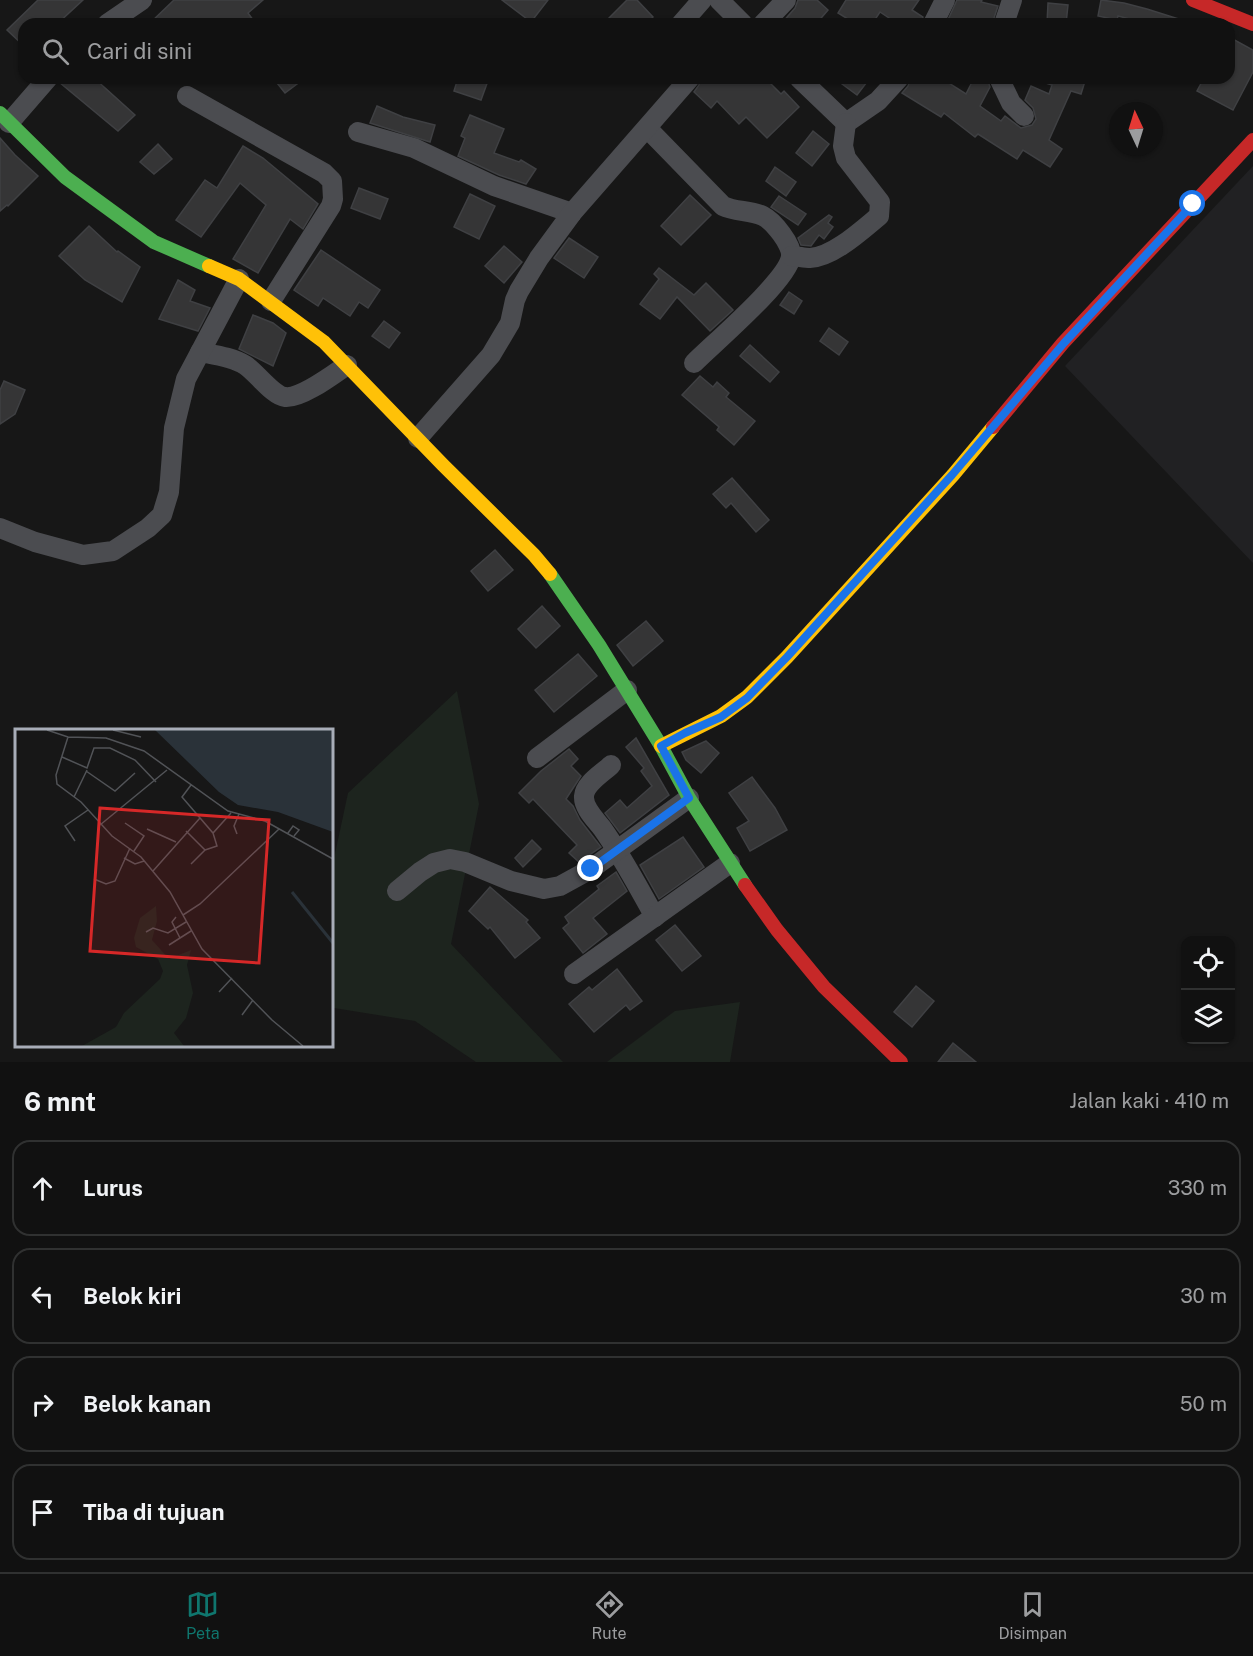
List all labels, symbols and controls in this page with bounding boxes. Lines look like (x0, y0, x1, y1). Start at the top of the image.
search box (18, 18, 1235, 84)
icon: search (39, 35, 72, 68)
text: Cari di sini (87, 38, 192, 64)
north arrow (1109, 102, 1163, 156)
route start (1179, 190, 1205, 216)
inset map (15, 729, 333, 1047)
route end (577, 855, 603, 881)
map controls (1181, 936, 1235, 1044)
button: locate (1181, 936, 1235, 990)
button: layers (1181, 990, 1235, 1044)
text: 6 mnt (24, 1086, 96, 1117)
text: Jalan kaki · 410 m (1069, 1089, 1229, 1113)
icon: ahead (26, 1172, 59, 1205)
text: Lurus (83, 1175, 143, 1201)
text: 330 m (1168, 1176, 1227, 1200)
icon: left (26, 1280, 59, 1313)
text: Belok kiri (83, 1283, 181, 1309)
text: 30 m (1180, 1284, 1227, 1308)
icon: right (26, 1388, 59, 1421)
text: Belok kanan (83, 1391, 211, 1417)
text: 50 m (1180, 1392, 1227, 1416)
icon: arrive (26, 1496, 59, 1529)
text: Tiba di tujuan (83, 1499, 224, 1525)
tab: Peta (186, 1588, 220, 1643)
tab: Rute (592, 1588, 627, 1643)
tab: Disimpan (998, 1588, 1067, 1643)

